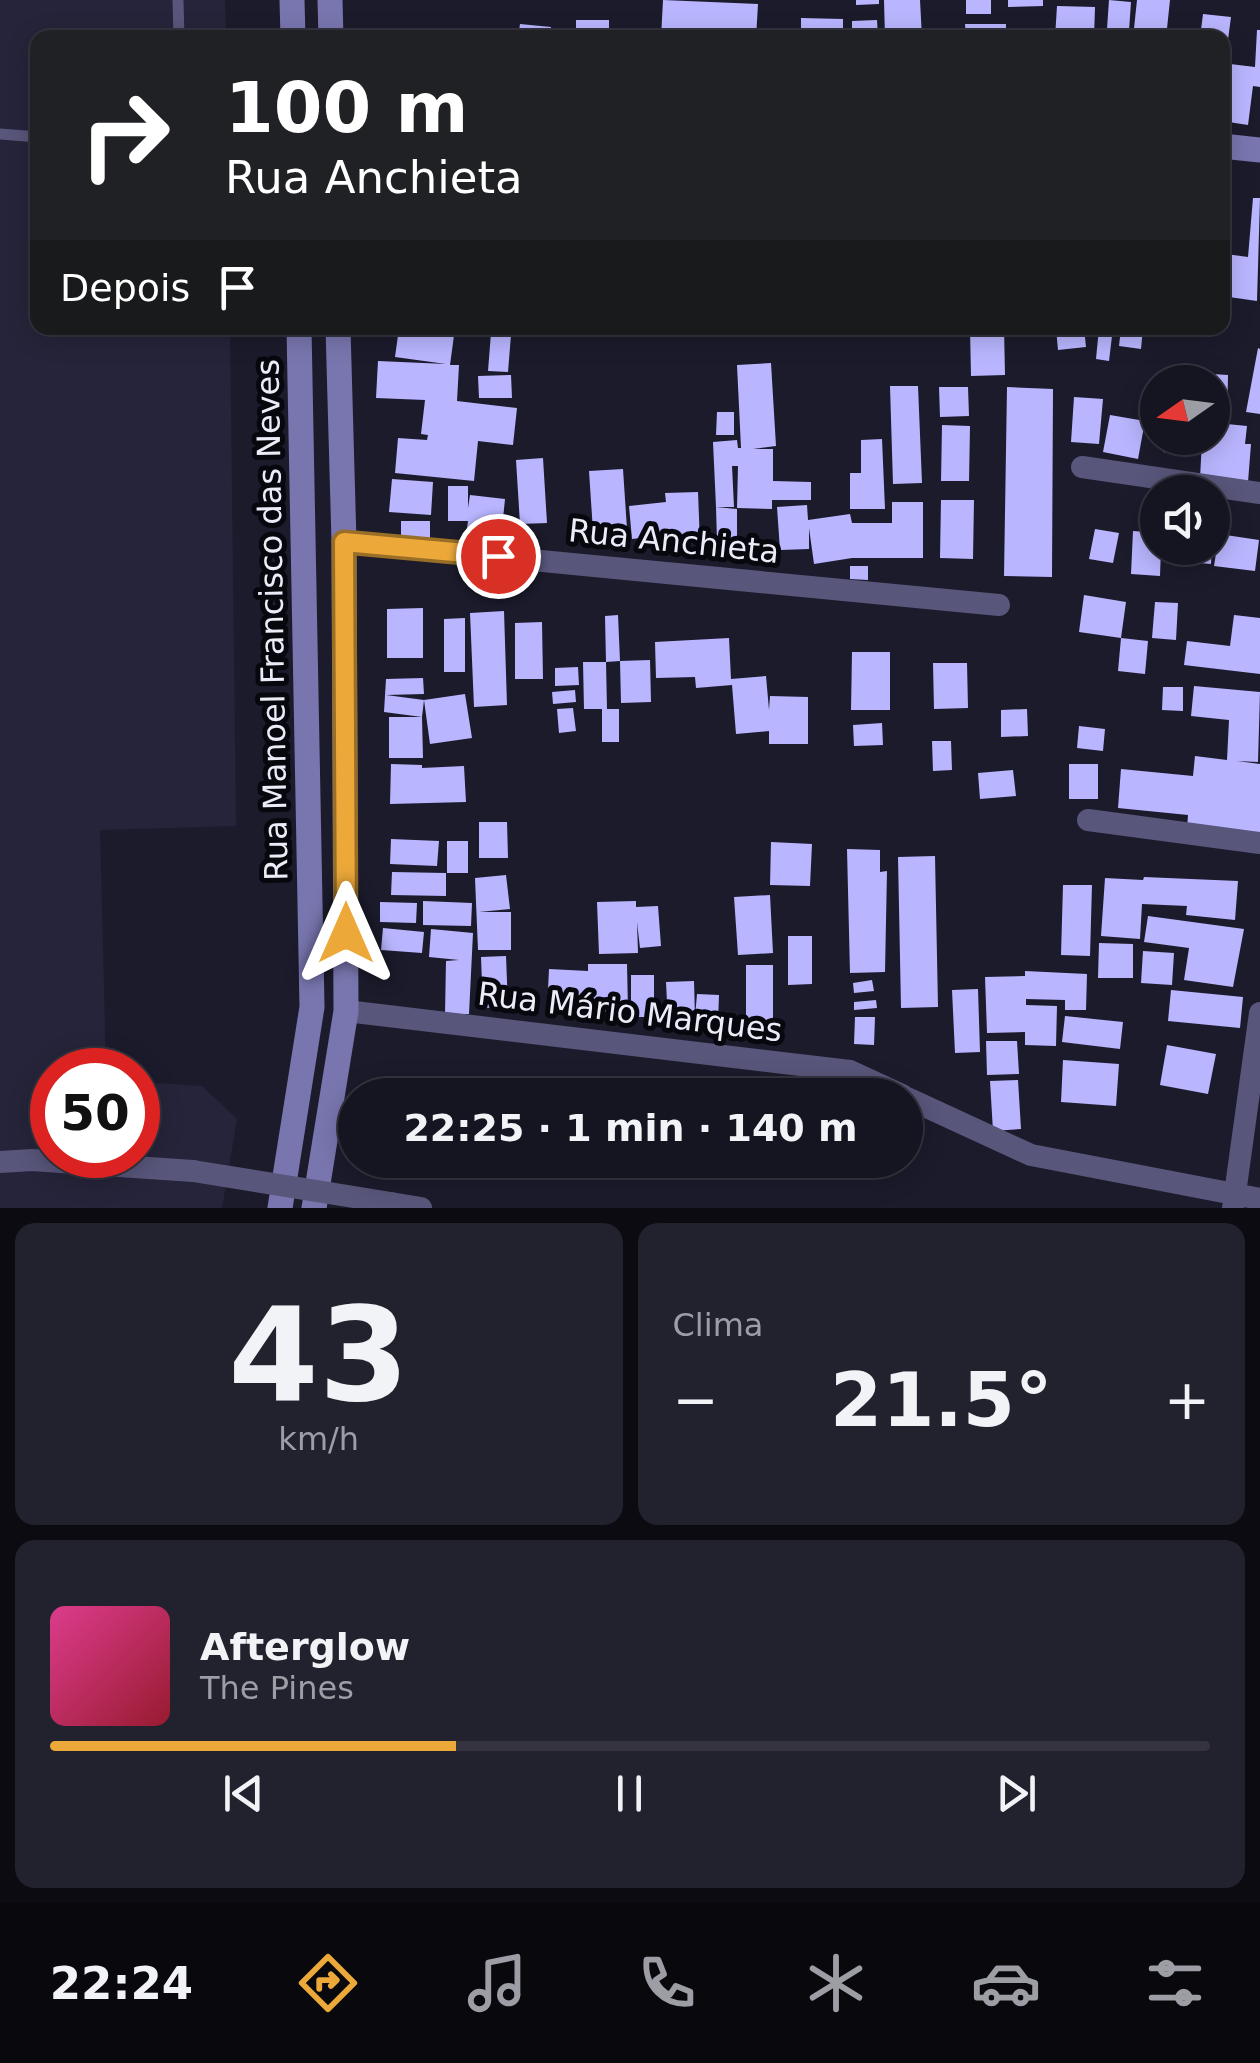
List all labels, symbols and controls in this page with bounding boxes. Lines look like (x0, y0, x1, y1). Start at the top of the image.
text: 100 m (225, 67, 468, 149)
icon: right (60, 70, 190, 200)
text: Rua Anchieta (225, 151, 523, 204)
icon: arrive (210, 260, 265, 315)
text: Depois (60, 266, 190, 310)
street label: Rua Manoel Francisco das Neves (248, 359, 296, 881)
north arrow (1140, 365, 1230, 455)
map controls (1140, 365, 1230, 565)
button: sound (1140, 475, 1230, 565)
street label: Rua Anchieta (567, 511, 781, 571)
pin (456, 514, 541, 599)
icon: arrive (471, 529, 526, 584)
position arrow (294, 881, 398, 985)
street label: Rua Mário Marques (476, 974, 784, 1050)
speed limit sign: 50 (30, 1048, 160, 1178)
text: 22:25 · 1 min · 140 m (403, 1106, 858, 1150)
text: 43 (228, 1279, 409, 1431)
text: Clima (673, 1306, 763, 1344)
text: 21.5° (830, 1356, 1053, 1444)
text: − (673, 1368, 719, 1432)
text: + (1164, 1368, 1210, 1432)
text: km/h (278, 1420, 359, 1458)
text: Afterglow (200, 1625, 410, 1669)
text: The Pines (200, 1669, 354, 1707)
icon: previous (216, 1766, 271, 1821)
icon: pause (602, 1766, 657, 1821)
icon: next (989, 1766, 1044, 1821)
icon: directions (293, 1948, 363, 2018)
icon: music (462, 1948, 532, 2018)
icon: phone (632, 1948, 702, 2018)
icon: climate (801, 1948, 871, 2018)
icon: car (971, 1948, 1041, 2018)
icon: filters (1140, 1948, 1210, 2018)
text: 22:24 (50, 1957, 193, 2010)

